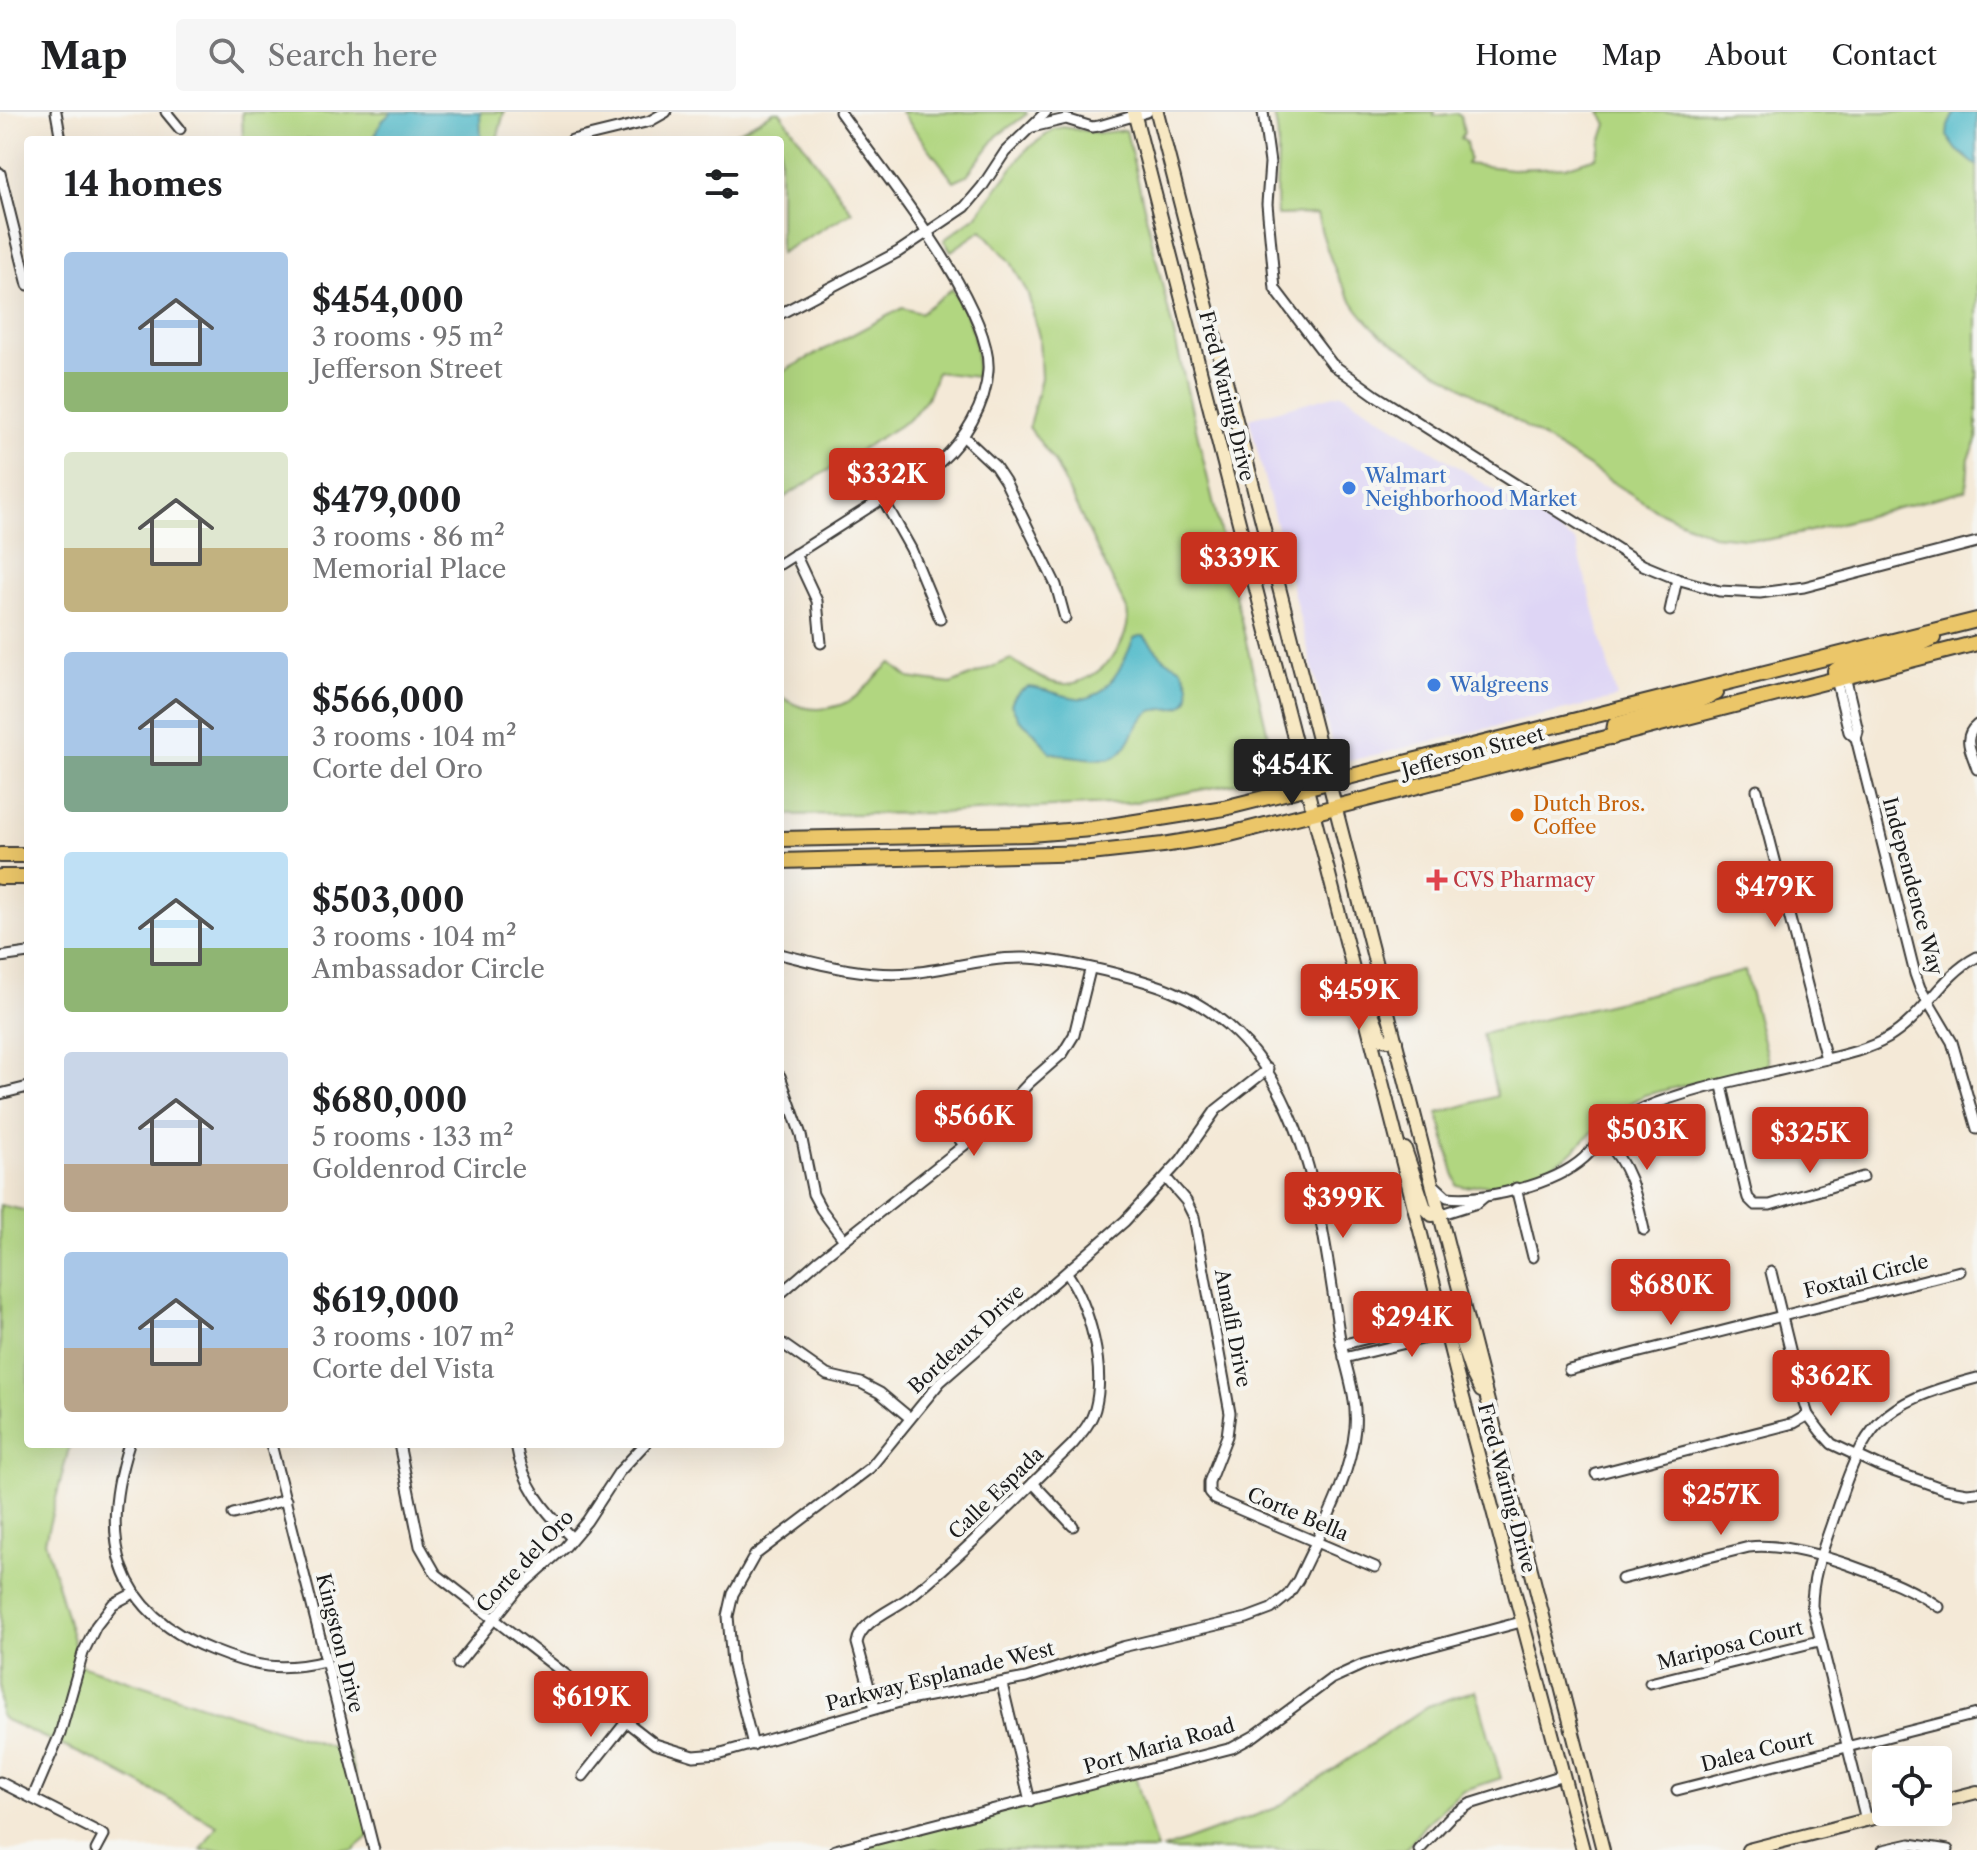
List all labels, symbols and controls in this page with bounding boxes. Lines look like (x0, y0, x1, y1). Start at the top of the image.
search box (176, 19, 736, 91)
text: Map (40, 32, 128, 79)
icon: search (204, 33, 248, 77)
text: Search here (268, 37, 438, 74)
text: Home (1475, 38, 1557, 72)
text: Map (1601, 38, 1661, 72)
text: About (1705, 38, 1787, 72)
text: Contact (1831, 38, 1937, 72)
icon: filters (700, 162, 744, 206)
text: 14 homes (64, 163, 223, 205)
text: $454,000 (312, 279, 464, 321)
icon: home (128, 284, 224, 380)
street label: Fred Waring Drive (1194, 308, 1260, 484)
text: 3 rooms · 95 m² (312, 321, 504, 353)
text: Jefferson Street (312, 353, 503, 385)
pin: $332K (831, 448, 943, 516)
text: $332K (847, 458, 927, 490)
place label: Walmart Neighborhood Market (1364, 464, 1577, 511)
text: $479,000 (312, 479, 462, 521)
marker: Walmart Neighborhood Market (1340, 479, 1358, 497)
icon: home (128, 484, 224, 580)
text: 3 rooms · 86 m² (312, 521, 505, 553)
pin: $339K (1183, 532, 1295, 600)
text: $339K (1199, 542, 1279, 574)
text: Memorial Place (312, 553, 506, 585)
place label: Walgreens (1449, 673, 1549, 697)
marker: Walgreens (1425, 676, 1443, 694)
text: $566,000 (312, 679, 464, 721)
icon: home (128, 684, 224, 780)
text: 3 rooms · 104 m² (312, 721, 517, 753)
street label: Jefferson Street (1396, 721, 1547, 783)
pin: $454K (1236, 739, 1348, 807)
text: $454K (1252, 749, 1332, 781)
text: Corte del Oro (312, 753, 483, 785)
place label: Dutch Bros. Coffee (1533, 792, 1645, 839)
street label: Independence Way (1878, 795, 1948, 978)
marker: Dutch Bros. Coffee (1508, 806, 1526, 824)
pin: $479K (1719, 861, 1831, 929)
place label: CVS Pharmacy (1453, 868, 1596, 892)
marker: CVS Pharmacy (1428, 871, 1446, 889)
text: $479K (1735, 871, 1815, 903)
text: $503,000 (312, 879, 465, 921)
icon: home (128, 884, 224, 980)
text: 3 rooms · 104 m² (312, 921, 517, 953)
text: Ambassador Circle (312, 953, 545, 985)
pin: $459K (1303, 964, 1415, 1032)
text: $459K (1319, 974, 1399, 1006)
text: $680,000 (312, 1079, 467, 1121)
icon: home (128, 1084, 224, 1180)
pin: $566K (918, 1090, 1030, 1158)
text: $566K (934, 1100, 1014, 1132)
pin: $503K (1591, 1104, 1703, 1172)
pin: $325K (1754, 1107, 1866, 1175)
text: $503K (1607, 1114, 1687, 1146)
text: $325K (1770, 1117, 1850, 1149)
text: 5 rooms · 133 m² (312, 1121, 514, 1153)
text: Goldenrod Circle (312, 1153, 527, 1185)
pin: $399K (1287, 1172, 1399, 1240)
text: $399K (1302, 1182, 1384, 1214)
street label: Foxtail Circle (1801, 1249, 1931, 1303)
pin: $680K (1615, 1259, 1727, 1327)
street label: Amalfi Drive (1210, 1266, 1256, 1389)
text: $680K (1629, 1269, 1713, 1301)
text: $619,000 (312, 1279, 459, 1321)
street label: Bordeaux Drive (903, 1279, 1029, 1399)
icon: home (128, 1284, 224, 1380)
pin: $294K (1356, 1291, 1468, 1359)
text: $294K (1371, 1301, 1453, 1333)
text: 3 rooms · 107 m² (312, 1321, 514, 1353)
pin: $362K (1775, 1350, 1887, 1418)
text: Corte del Vista (312, 1353, 494, 1385)
text: $362K (1791, 1360, 1871, 1392)
street label: Fred Waring Drive (1473, 1401, 1541, 1575)
street label: Calle Espada (944, 1442, 1049, 1544)
pin: $257K (1665, 1469, 1777, 1537)
text: $257K (1682, 1479, 1760, 1511)
street label: Corte Bella (1244, 1482, 1352, 1546)
street label: Corte del Oro (471, 1505, 579, 1617)
street label: Kingston Drive (311, 1571, 369, 1715)
street label: Mariposa Court (1655, 1615, 1805, 1675)
street label: Parkway Esplanade West (823, 1636, 1057, 1716)
pin: $619K (535, 1671, 647, 1739)
text: $619K (552, 1681, 630, 1713)
street label: Port Maria Road (1081, 1713, 1237, 1779)
street label: Dalea Court (1698, 1725, 1816, 1777)
map controls (1872, 1746, 1952, 1826)
button: locate (1872, 1746, 1952, 1826)

